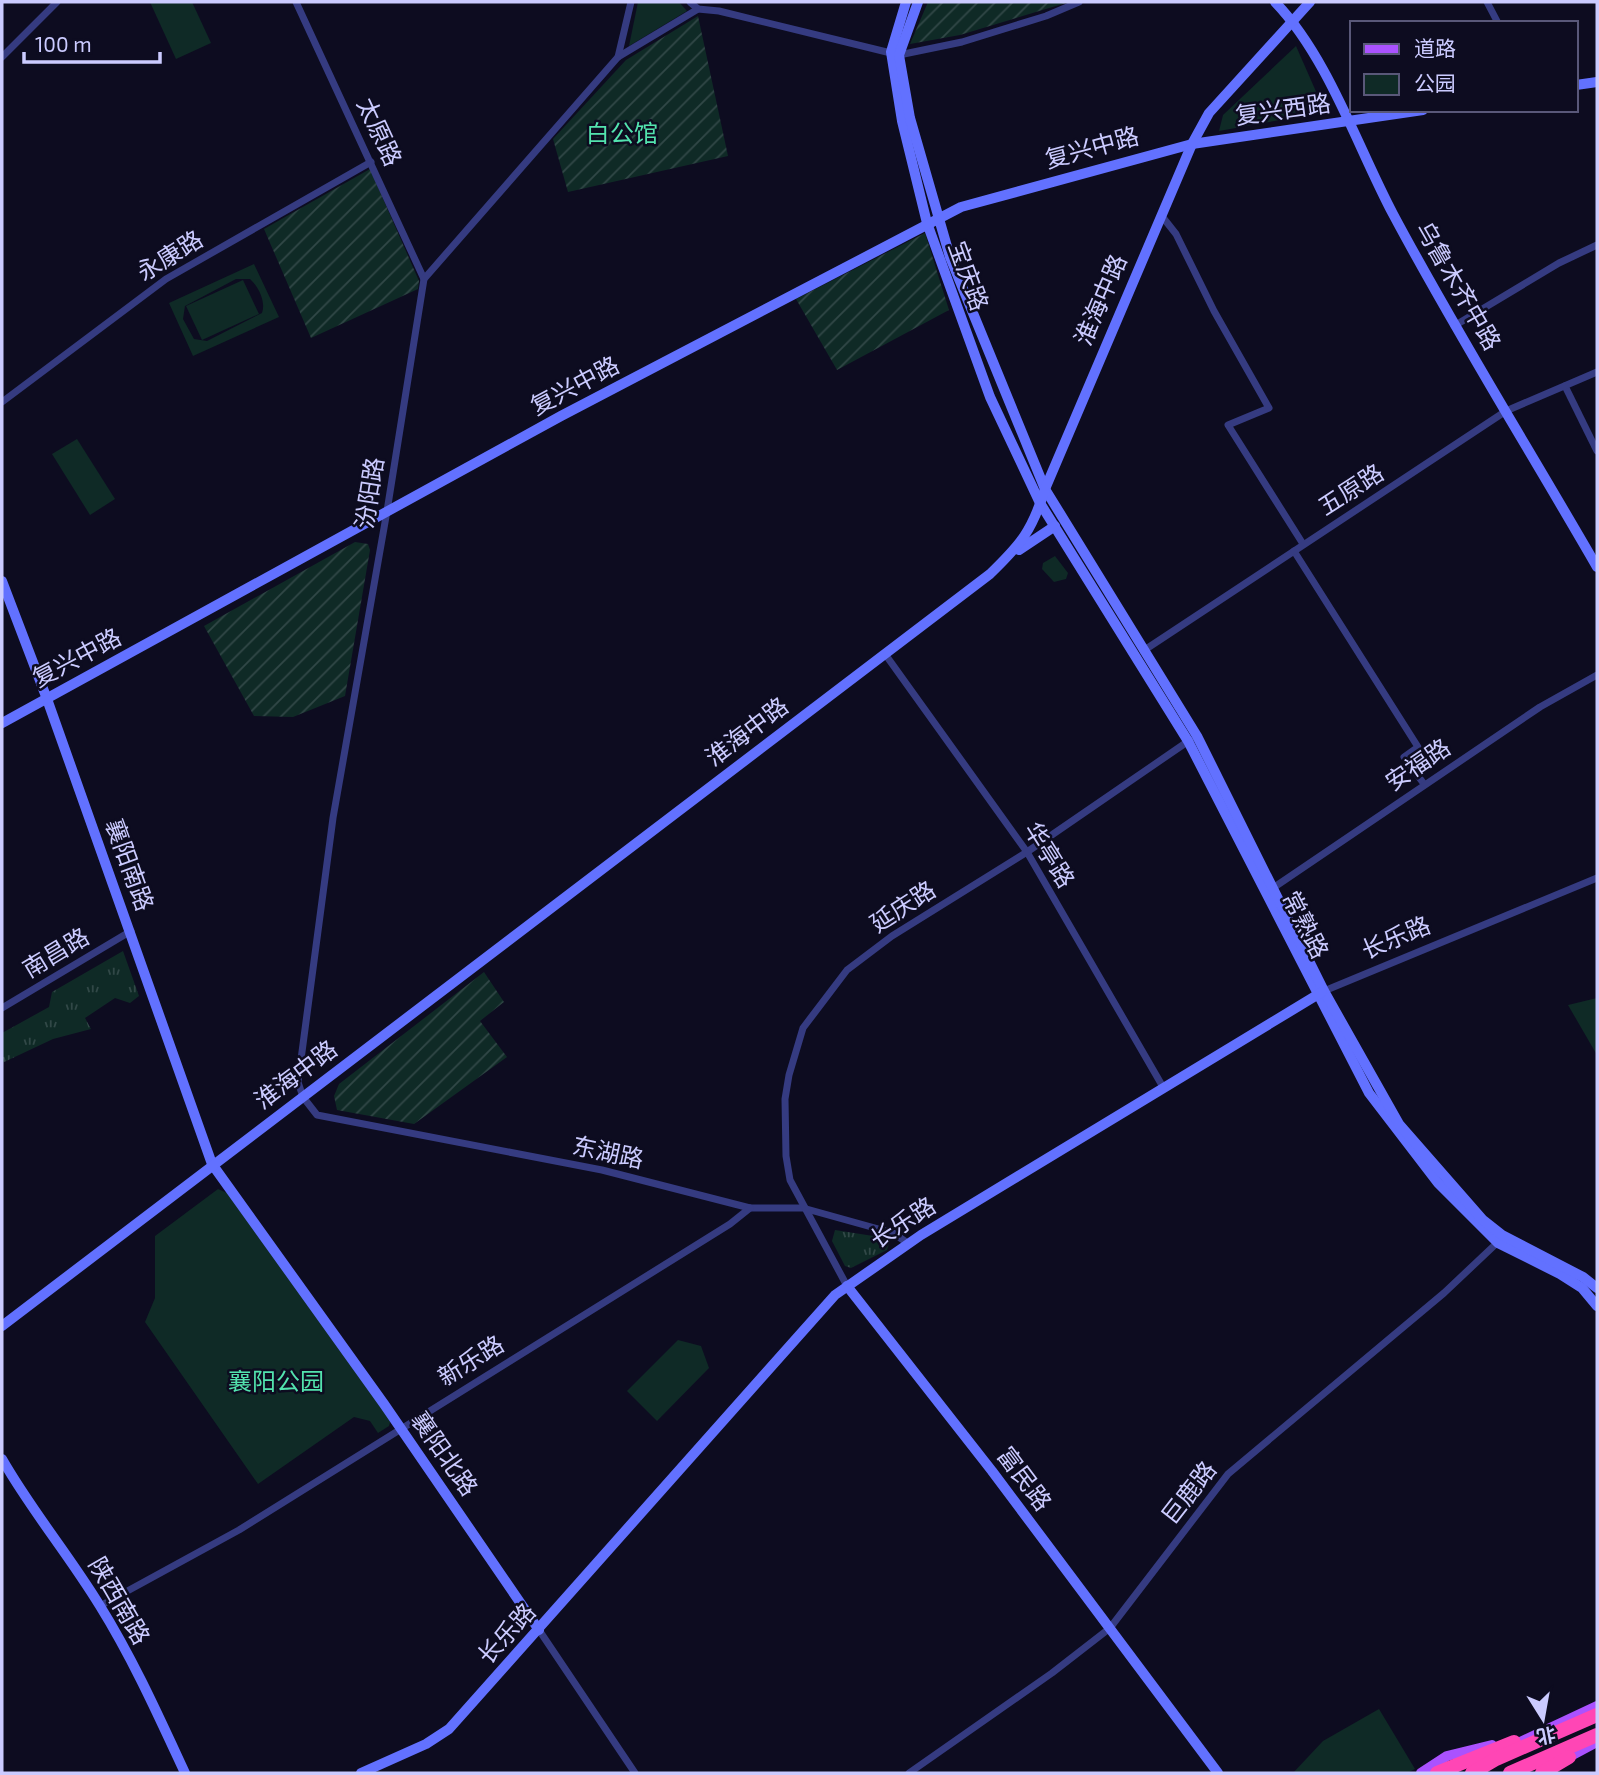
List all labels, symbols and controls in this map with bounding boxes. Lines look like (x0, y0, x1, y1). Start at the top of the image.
scale bar (24, 21, 161, 65)
legend (1350, 21, 1578, 112)
text: 100 m (35, 31, 92, 56)
text: 道路 (1414, 35, 1456, 60)
text: 公园 (1414, 70, 1456, 95)
street label: 复兴西路 (1233, 87, 1332, 130)
street label: 太原路 (352, 93, 409, 170)
park label: 白公馆 (586, 118, 658, 147)
street label: 复兴中路 (1041, 120, 1142, 173)
street label: 乌鲁木齐中路 (1411, 216, 1508, 355)
street label: 永康路 (131, 223, 207, 286)
street label: 宝庆路 (943, 237, 995, 314)
street label: 淮海中路 (1068, 250, 1132, 349)
street label: 复兴中路 (525, 349, 623, 420)
street label: 汾阳路 (349, 455, 388, 531)
street label: 五原路 (1312, 457, 1388, 521)
street label: 复兴中路 (27, 621, 125, 692)
street label: 淮海中路 (699, 690, 793, 771)
street label: 安福路 (1379, 732, 1455, 796)
street label: 襄阳南路 (100, 814, 160, 915)
street label: 华亭路 (1019, 816, 1082, 892)
street label: 延庆路 (864, 874, 940, 938)
street label: 常熟路 (1277, 886, 1336, 963)
street label: 长乐路 (1357, 909, 1434, 964)
street label: 南昌路 (17, 921, 94, 983)
street label: 淮海中路 (248, 1033, 342, 1114)
street label: 东湖路 (570, 1130, 647, 1173)
street label: 长乐路 (864, 1190, 940, 1254)
street label: 新乐路 (432, 1328, 508, 1391)
park label: 襄阳公园 (228, 1366, 324, 1395)
street label: 襄阳北路 (406, 1406, 485, 1501)
street label: 富民路 (992, 1441, 1058, 1516)
street label: 巨鹿路 (1154, 1455, 1221, 1529)
street label: 陕西南路 (84, 1551, 157, 1649)
street label: 长乐路 (471, 1597, 541, 1669)
north arrow (1508, 1684, 1578, 1754)
text: 北 (1535, 1723, 1558, 1749)

